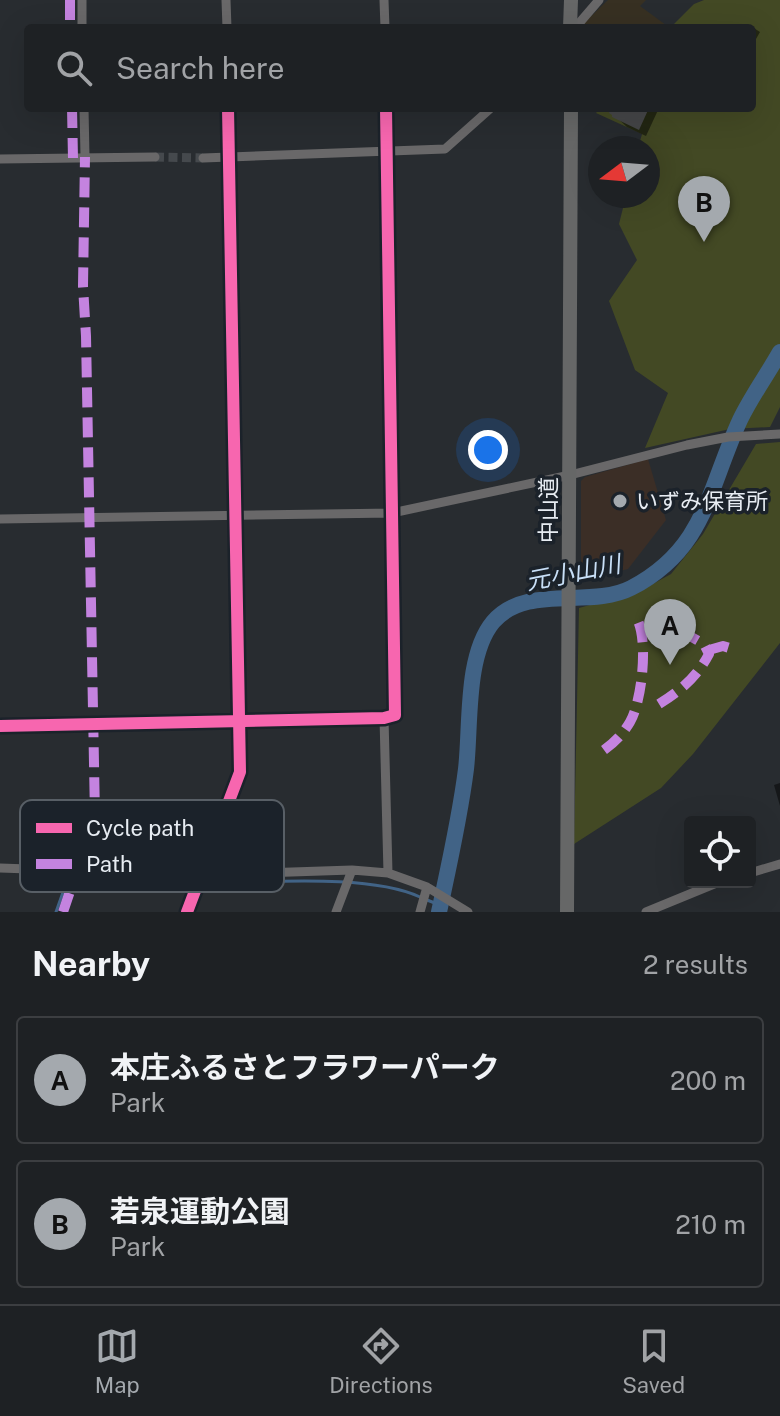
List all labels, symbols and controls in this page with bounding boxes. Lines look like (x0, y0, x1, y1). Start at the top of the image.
search box (24, 24, 756, 112)
icon: search (52, 46, 96, 90)
text: Search here (116, 50, 284, 86)
north arrow (588, 136, 660, 208)
pin: B (678, 176, 730, 242)
your location (468, 430, 508, 470)
street label: 中山道 (535, 477, 561, 543)
place label: いずみ保育所 (636, 488, 768, 514)
marker: いずみ保育所 (611, 492, 629, 510)
water label: 元小山川 (523, 549, 626, 595)
pin: A (644, 599, 696, 665)
legend (20, 800, 284, 892)
text: Cycle path (86, 815, 194, 841)
map controls (684, 816, 756, 888)
button: locate (684, 816, 756, 888)
text: Path (86, 851, 133, 877)
text: Nearby (32, 944, 150, 984)
text: 2 results (643, 949, 748, 980)
text: 本庄ふるさとフラワーパーク (110, 1049, 500, 1085)
text: A (51, 1065, 69, 1096)
text: 200 m (670, 1065, 746, 1096)
text: Park (110, 1087, 165, 1118)
text: 若泉運動公園 (110, 1193, 290, 1229)
text: B (51, 1209, 69, 1240)
text: 210 m (675, 1209, 746, 1240)
text: Park (110, 1231, 165, 1262)
tab: Map (95, 1324, 140, 1398)
tab: Directions (329, 1324, 433, 1398)
tab: Saved (622, 1324, 685, 1398)

